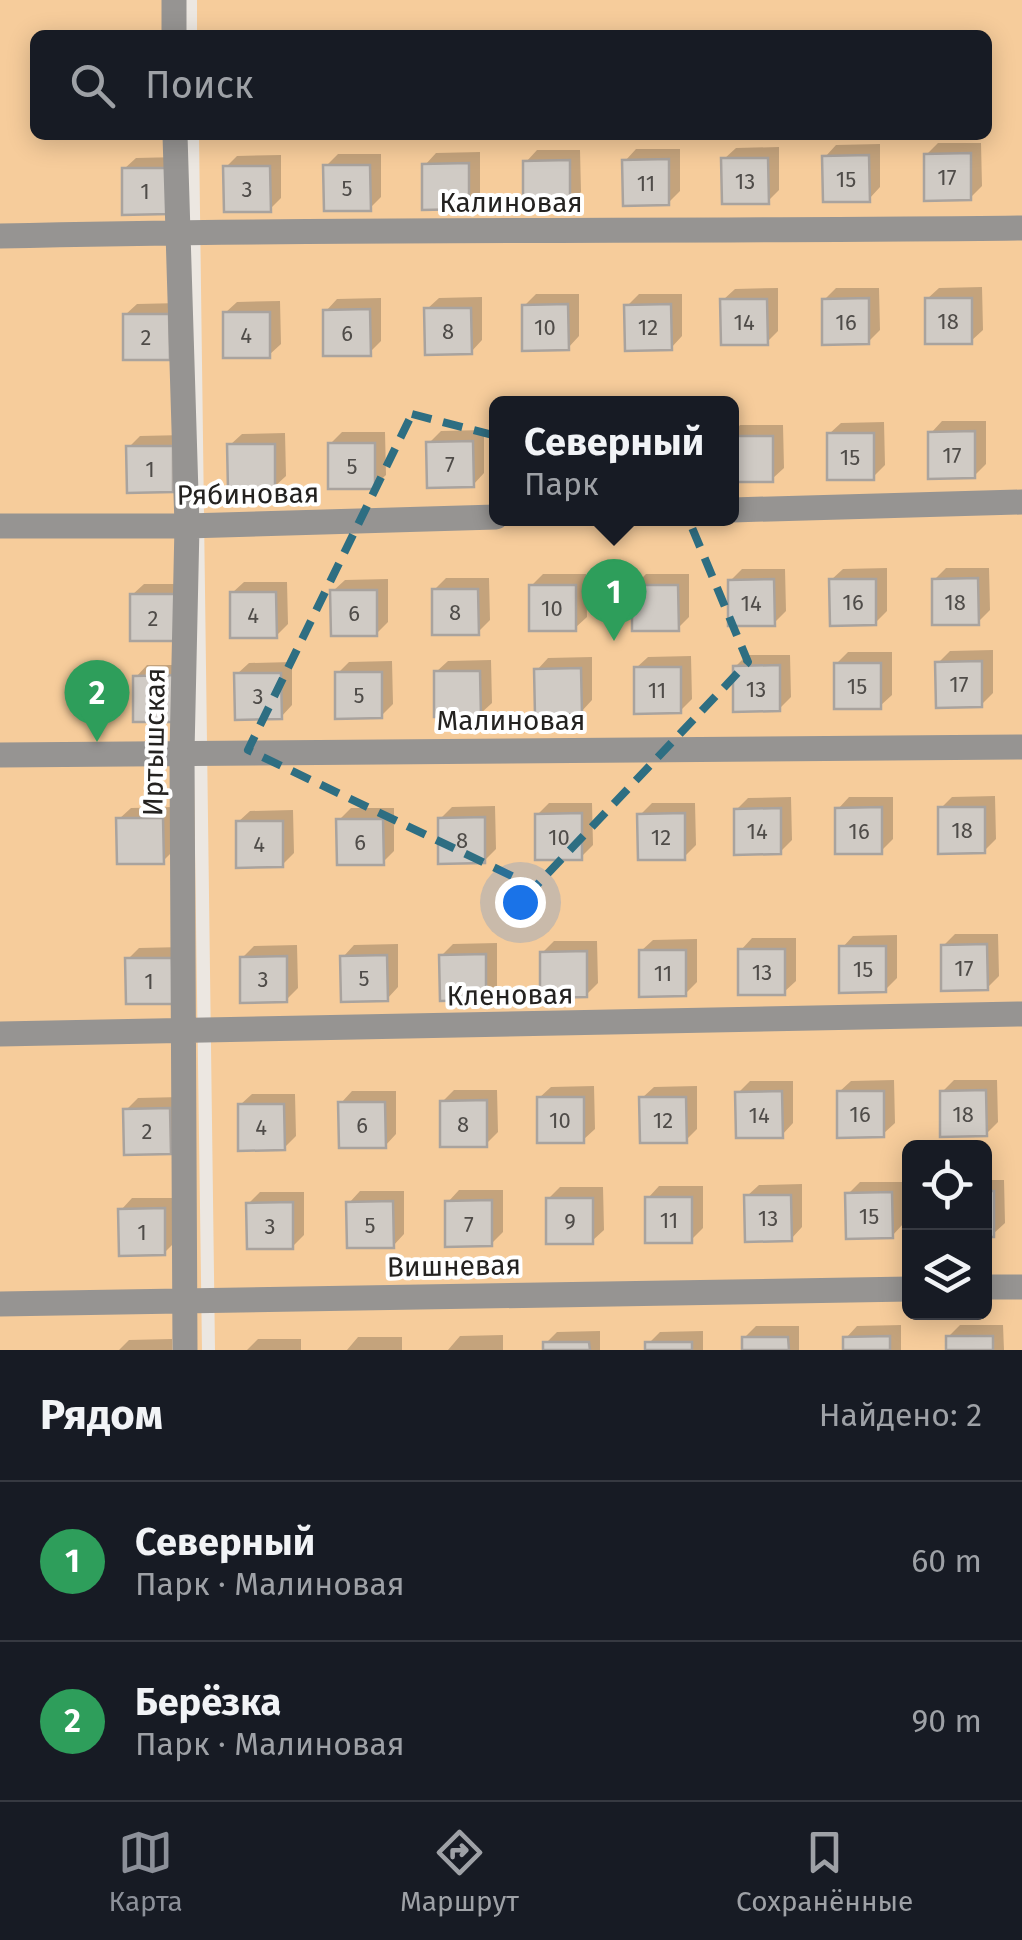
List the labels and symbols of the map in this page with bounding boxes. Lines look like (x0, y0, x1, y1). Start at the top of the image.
house number: 17 (937, 164, 957, 191)
house number: 15 (836, 166, 856, 193)
house number: 13 (735, 168, 755, 195)
house number: 11 (637, 170, 655, 197)
house number: 5 (341, 175, 353, 202)
house number: 3 (242, 176, 252, 203)
house number: 1 (140, 178, 150, 205)
street label: Калиновая (439, 186, 583, 219)
house number: 18 (937, 308, 959, 335)
house number: 14 (733, 309, 755, 336)
house number: 16 (835, 309, 857, 336)
house number: 10 (534, 314, 556, 341)
house number: 12 (638, 314, 658, 341)
house number: 8 (442, 318, 454, 345)
house number: 6 (341, 320, 353, 347)
house number: 4 (240, 322, 252, 349)
house number: 2 (141, 324, 151, 351)
house number: 17 (942, 442, 962, 469)
house number: 15 (840, 444, 860, 471)
house number: 7 (445, 451, 455, 478)
house number: 5 (346, 453, 358, 480)
house number: 1 (145, 456, 155, 483)
street label: Рябиновая (176, 476, 320, 512)
pin: 1 (582, 558, 646, 641)
house number: 16 (842, 589, 864, 616)
house number: 18 (944, 589, 966, 616)
house number: 14 (740, 590, 762, 617)
house number: 10 (541, 595, 563, 622)
house number: 8 (449, 599, 461, 626)
house number: 6 (348, 600, 360, 627)
house number: 4 (247, 602, 259, 629)
house number: 2 (148, 605, 158, 632)
pin: 2 (64, 660, 130, 742)
street label: Иртышская (136, 667, 172, 817)
house number: 17 (949, 671, 969, 698)
house number: 15 (847, 673, 867, 700)
house number: 13 (746, 676, 766, 703)
house number: 11 (648, 677, 666, 704)
house number: 5 (353, 682, 365, 709)
house number: 3 (253, 683, 263, 710)
street label: Малиновая (436, 704, 586, 737)
house number: 18 (951, 817, 973, 844)
house number: 14 (746, 818, 768, 845)
house number: 16 (848, 818, 870, 845)
house number: 10 (548, 824, 570, 851)
house number: 12 (651, 824, 671, 851)
house number: 8 (456, 827, 468, 854)
house number: 6 (354, 829, 366, 856)
house number: 4 (253, 831, 265, 858)
your location (495, 877, 546, 928)
house number: 17 (954, 955, 974, 982)
house number: 15 (853, 956, 873, 983)
house number: 13 (752, 959, 772, 986)
house number: 11 (654, 960, 672, 987)
house number: 5 (358, 965, 370, 992)
house number: 3 (258, 966, 268, 993)
house number: 1 (144, 968, 154, 995)
street label: Кленовая (446, 977, 574, 1013)
house number: 16 (849, 1101, 871, 1128)
house number: 18 (952, 1101, 974, 1128)
house number: 14 (748, 1102, 770, 1129)
house number: 10 (549, 1107, 571, 1134)
house number: 12 (653, 1107, 673, 1134)
house number: 8 (457, 1111, 469, 1138)
house number: 6 (356, 1112, 368, 1139)
house number: 4 (255, 1114, 267, 1141)
house number: 2 (142, 1118, 152, 1145)
house number: 15 (859, 1203, 879, 1230)
house number: 13 (758, 1205, 778, 1232)
house number: 11 (660, 1207, 678, 1234)
house number: 9 (564, 1208, 576, 1235)
house number: 7 (464, 1211, 474, 1238)
house number: 5 (364, 1212, 376, 1239)
house number: 3 (265, 1213, 275, 1240)
house number: 1 (137, 1219, 147, 1246)
street label: Вишневая (387, 1248, 521, 1284)

